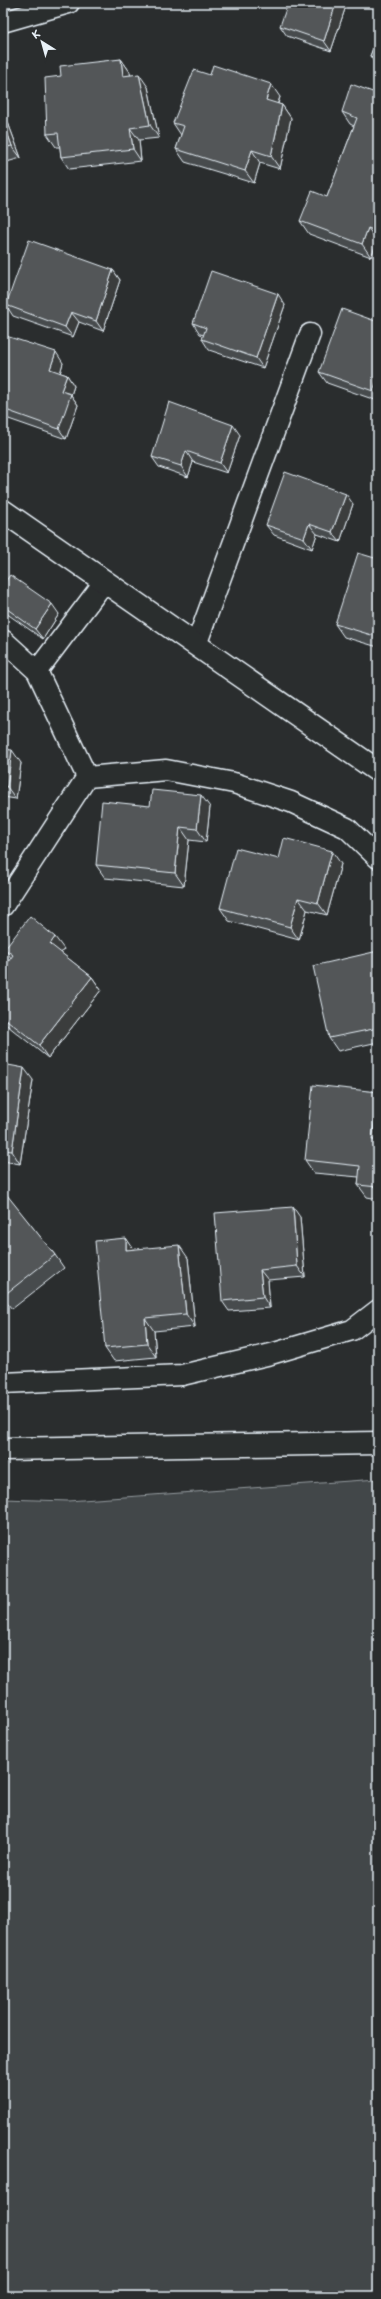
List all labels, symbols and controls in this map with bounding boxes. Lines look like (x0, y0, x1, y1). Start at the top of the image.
north arrow (22, 22, 62, 62)
text: K (28, 25, 43, 42)

